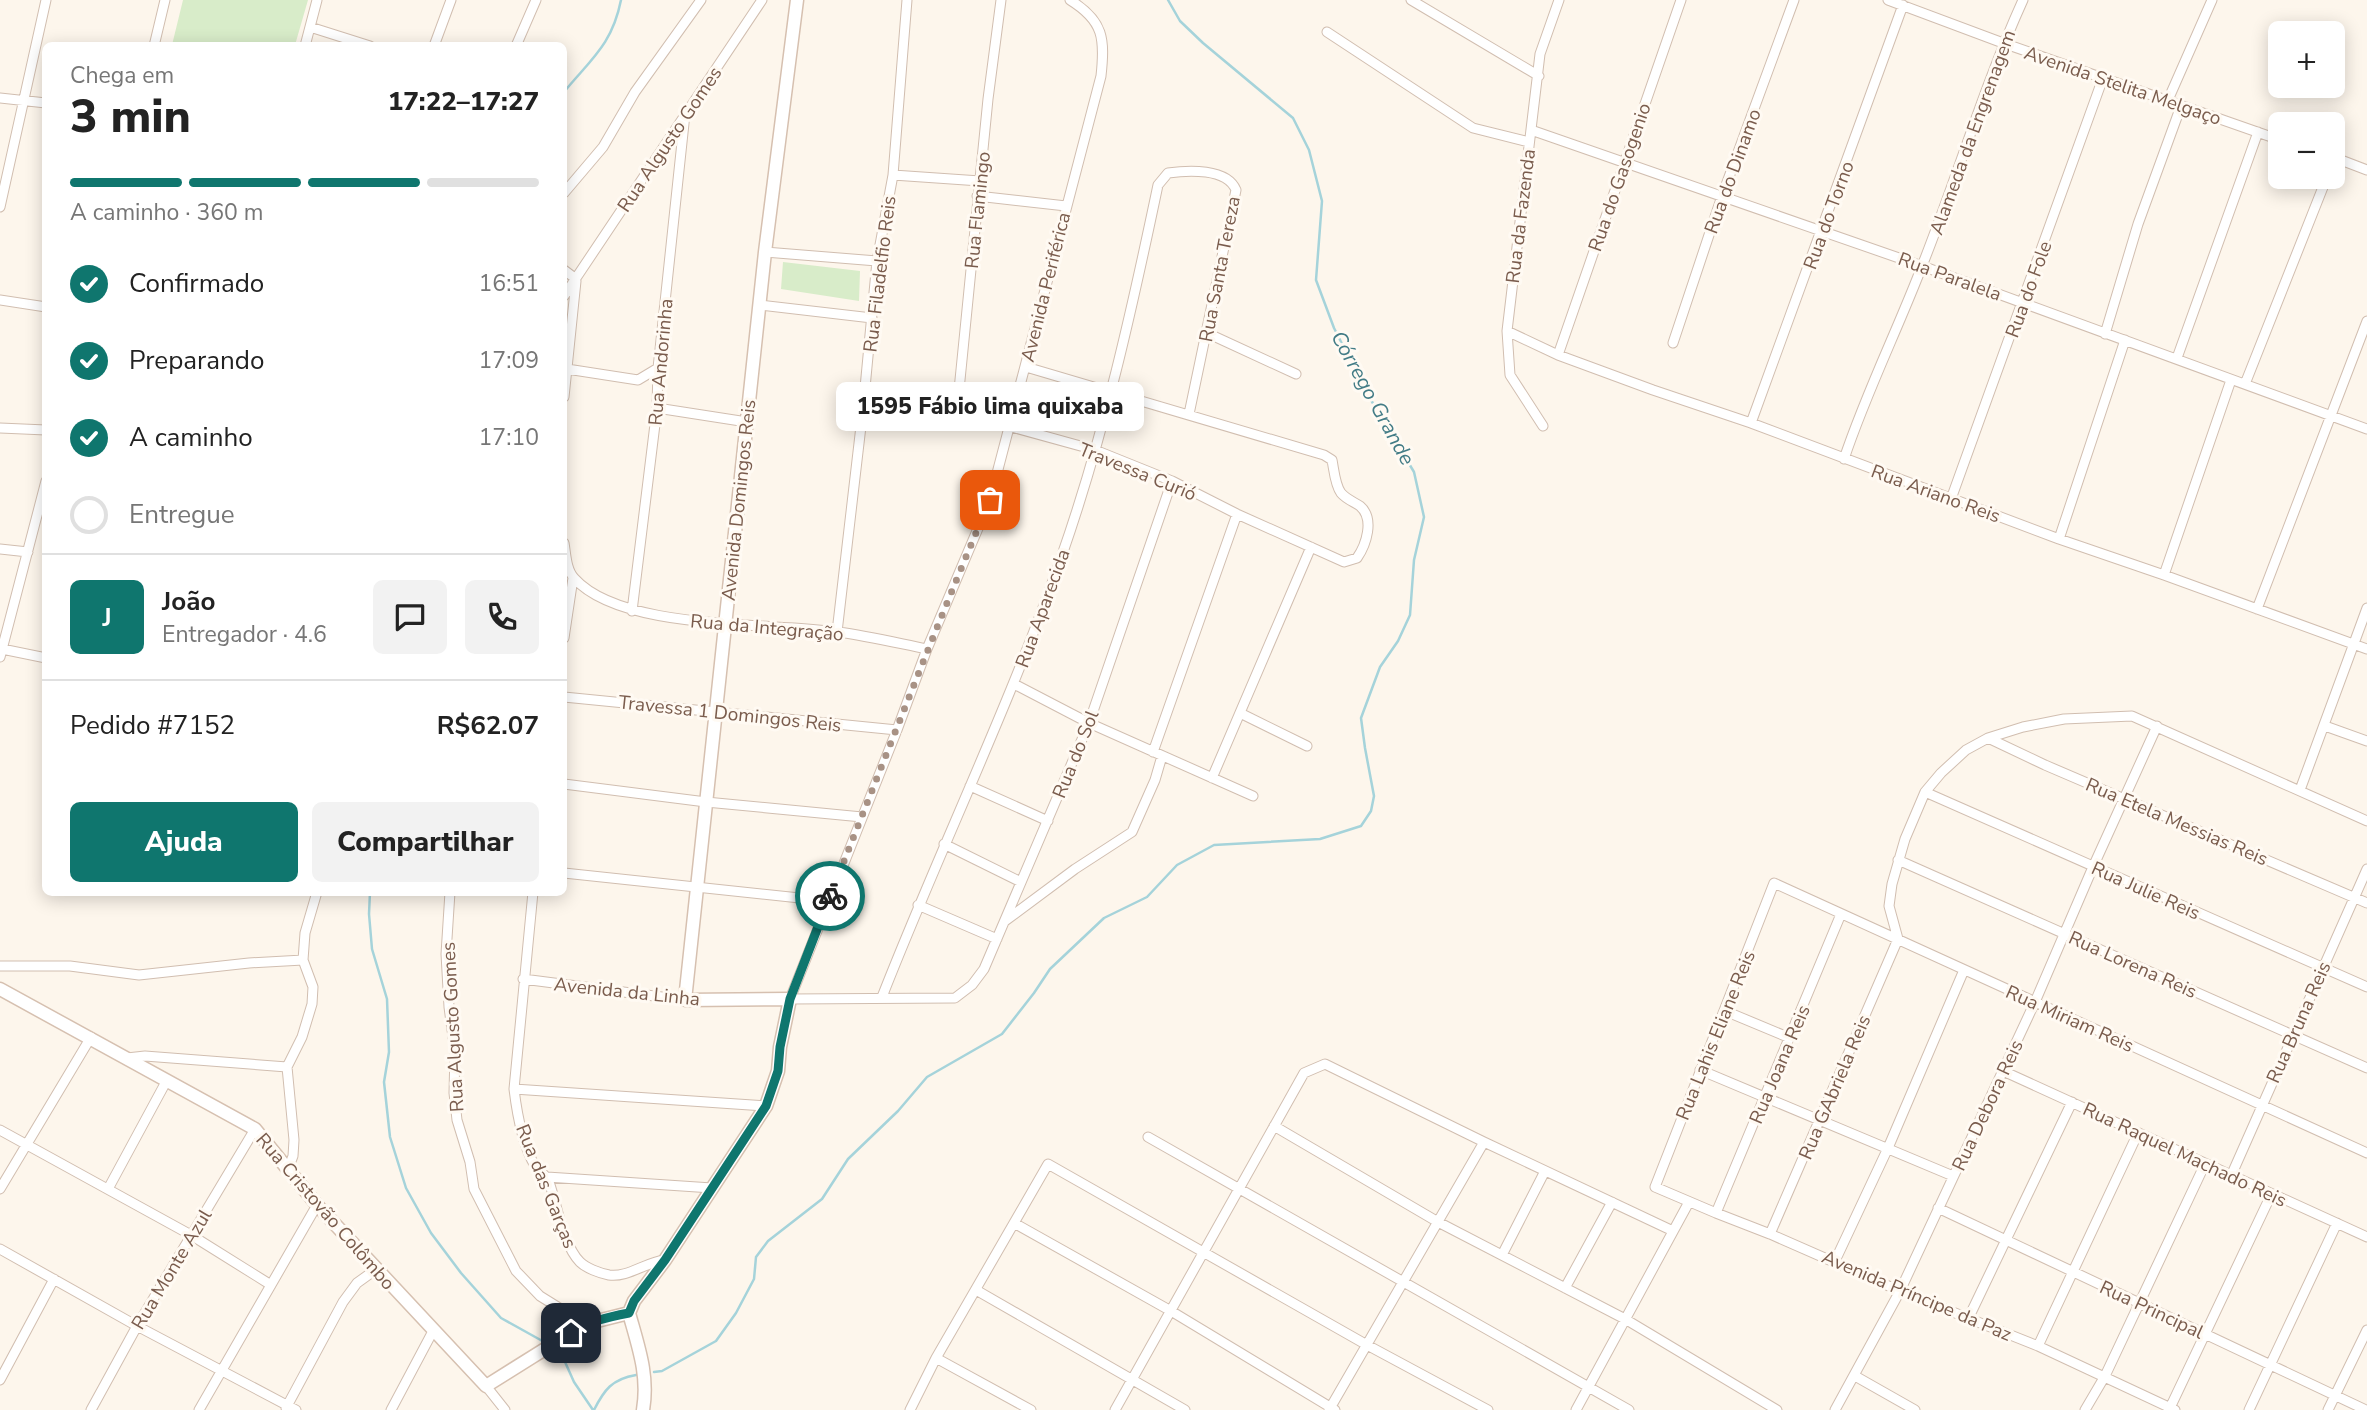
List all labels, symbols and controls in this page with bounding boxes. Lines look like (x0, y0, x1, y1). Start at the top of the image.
map controls (2268, 21, 2345, 189)
button: + (2268, 21, 2345, 98)
street label: Alameda da Engrenagem (1924, 26, 2022, 238)
street label: Avenida Stelita Melgaço (2021, 40, 2225, 132)
text: Chega em (70, 60, 174, 91)
street label: Rua Algusto Gomes (611, 62, 728, 217)
text: 17:22–17:27 (388, 84, 539, 119)
text: 3 min (70, 85, 191, 148)
street label: Rua do Gasogenio (1582, 100, 1658, 255)
street label: Rua do Dinamo (1698, 105, 1768, 237)
button: − (2268, 112, 2345, 189)
street label: Rua da Fazenda (1500, 147, 1542, 285)
street label: Rua Flamingo (959, 150, 997, 270)
street label: Rua do Torno (1797, 158, 1861, 273)
street label: Rua Filadelfio Reis (857, 194, 903, 354)
street label: Rua Santa Tereza (1193, 194, 1247, 344)
text: A caminho · 360 m (70, 197, 263, 228)
street label: Avenida Periférica (1015, 210, 1077, 365)
street label: Rua do Fole (1999, 237, 2058, 341)
street label: Rua Paralela (1894, 246, 2005, 308)
icon: check (70, 265, 108, 303)
text: Confirmado (129, 266, 264, 301)
text: 16:51 (479, 268, 539, 299)
street label: Rua Andorinha (642, 297, 680, 427)
water label: Córrego Grande (1324, 326, 1422, 470)
icon: check (70, 342, 108, 380)
text: Preparando (129, 343, 264, 378)
text: 17:09 (479, 345, 539, 376)
callout: 1595 Fábio lima quixaba (836, 381, 1144, 430)
text: 1595 Fábio lima quixaba (857, 391, 1123, 422)
street label: Avenida Domingos Reis (715, 398, 762, 602)
icon: check (70, 419, 108, 457)
text: A caminho (129, 420, 253, 455)
text: 17:10 (479, 422, 539, 453)
street label: Travessa Curió (1075, 437, 1200, 507)
street label: Rua Ariano Reis (1867, 458, 2004, 529)
pin (960, 470, 1020, 530)
icon: bag (971, 481, 1009, 519)
text: Entregue (129, 497, 235, 532)
street label: Rua Aparecida (1009, 545, 1076, 671)
button: chat (373, 580, 447, 654)
button: phone (465, 580, 539, 654)
text: João (162, 584, 215, 619)
text: J (102, 600, 112, 635)
street label: Rua da Integração (689, 608, 845, 648)
text: Entregador · 4.6 (162, 619, 327, 650)
street label: Travessa 1 Domingos Reis (617, 689, 843, 739)
street label: Rua do Sol (1047, 706, 1105, 802)
text: Pedido #7152 (70, 708, 235, 743)
text: R$62.07 (437, 708, 539, 743)
street label: Rua Etela Messias Reis (2081, 772, 2272, 872)
button: Ajuda (70, 802, 298, 882)
button: Compartilhar (312, 802, 539, 882)
street label: Rua Julie Reis (2087, 855, 2204, 926)
courier (795, 861, 865, 931)
icon: bike (811, 877, 849, 915)
street label: Rua Lorena Reis (2064, 925, 2201, 1005)
street label: Rua Algusto Gomes (436, 941, 470, 1113)
street label: Rua Lahis Eliane Reis (1670, 947, 1762, 1124)
street label: Rua Bruna Reis (2260, 957, 2337, 1087)
street label: Avenida da Linha (553, 971, 701, 1013)
street label: Rua Miriam Reis (2001, 979, 2138, 1059)
street label: Rua Joana Reis (1743, 1001, 1817, 1128)
street label: Rua GAbriela Reis (1793, 1011, 1877, 1164)
street label: Rua Debora Reis (1946, 1036, 2030, 1175)
street label: Rua Raquel Machado Reis (2078, 1096, 2291, 1214)
street label: Rua das Garças (509, 1120, 583, 1252)
street label: Rua Cristovão Colômbo (250, 1128, 401, 1296)
street label: Rua Monte Azul (126, 1204, 218, 1335)
street label: Avenida Príncipe da Paz (1818, 1244, 2016, 1348)
street label: Rua Principal (2095, 1274, 2208, 1346)
pin (541, 1303, 601, 1363)
icon: home (552, 1314, 590, 1352)

